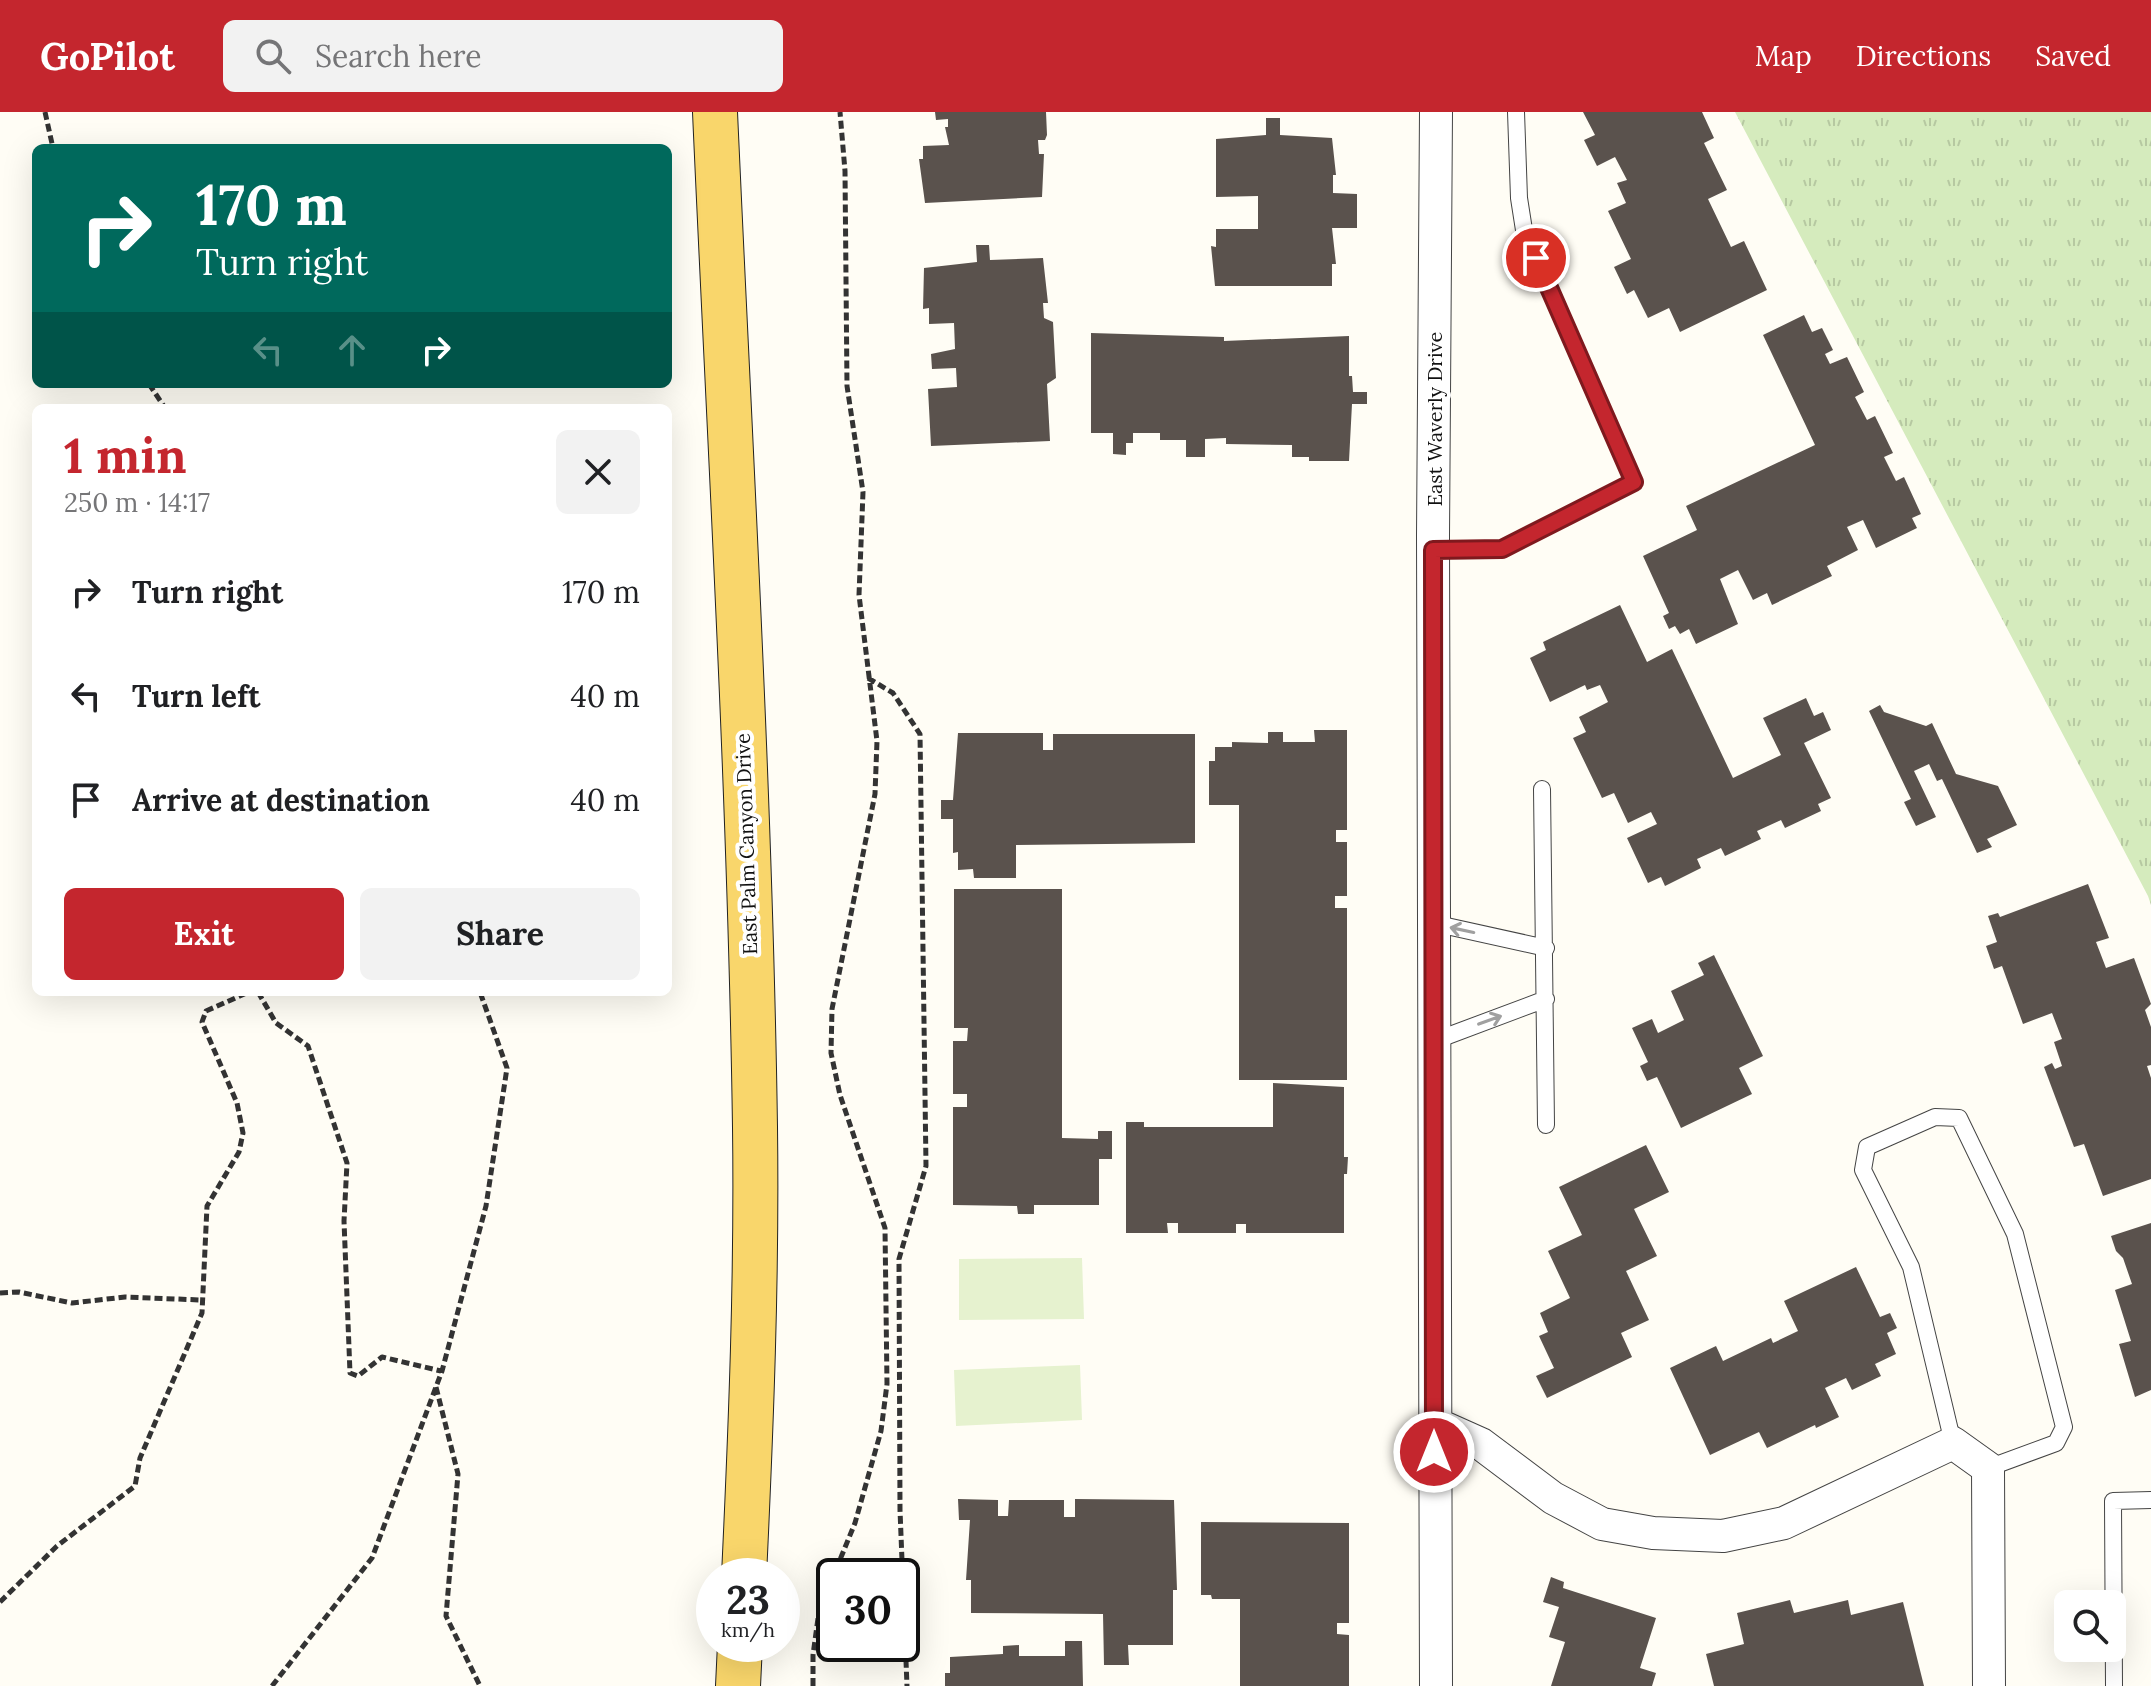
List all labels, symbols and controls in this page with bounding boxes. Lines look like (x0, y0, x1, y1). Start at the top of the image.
search box (223, 20, 783, 92)
text: GoPilot (40, 32, 175, 80)
icon: search (251, 34, 295, 78)
text: Search here (315, 37, 482, 75)
text: Map (1755, 38, 1812, 74)
text: Directions (1856, 38, 1991, 74)
text: Saved (2035, 38, 2111, 74)
text: 170 m (196, 169, 347, 240)
icon: right (64, 176, 168, 280)
pin (1502, 224, 1570, 292)
icon: arrive (1514, 236, 1558, 280)
text: Turn right (196, 239, 369, 285)
icon: left (246, 328, 290, 372)
icon: ahead (330, 328, 374, 372)
icon: right (414, 328, 458, 372)
street label: East Waverly Drive (1422, 331, 1447, 506)
text: 1 min (64, 425, 187, 486)
button: close (556, 430, 640, 514)
text: 250 m · 14:17 (64, 486, 210, 519)
icon: right (64, 570, 108, 614)
text: Turn right (132, 573, 283, 611)
text: 170 m (562, 573, 640, 611)
icon: left (64, 674, 108, 718)
text: Turn left (132, 677, 260, 715)
text: 40 m (570, 677, 640, 715)
street label: East Palm Canyon Drive (730, 733, 762, 955)
icon: arrive (64, 778, 108, 822)
text: Arrive at destination (132, 781, 430, 819)
text: 40 m (570, 781, 640, 819)
button: Exit (64, 888, 344, 980)
button: Share (360, 888, 640, 980)
one-way arrow (1450, 921, 1476, 936)
one-way arrow (1477, 1011, 1502, 1026)
position arrow (1392, 1410, 1476, 1494)
speed limit sign: 30 (816, 1558, 920, 1662)
text: 23 (726, 1574, 770, 1625)
map controls (2054, 1590, 2126, 1662)
button: search (2054, 1590, 2126, 1662)
text: km/h (721, 1617, 775, 1642)

